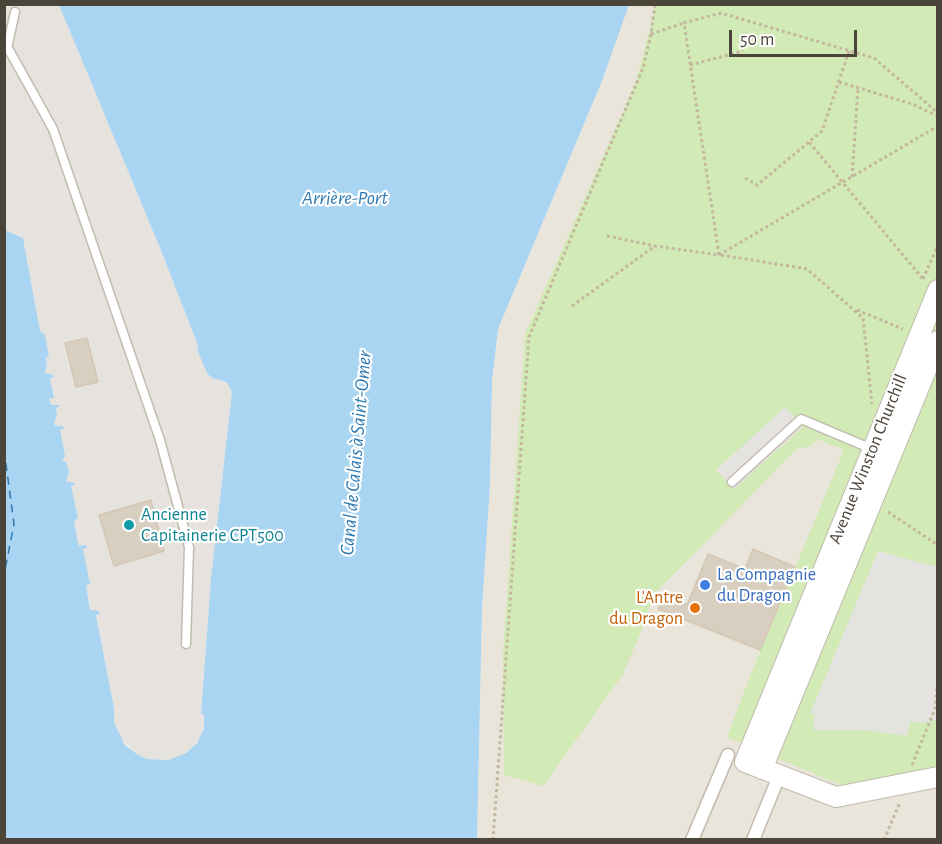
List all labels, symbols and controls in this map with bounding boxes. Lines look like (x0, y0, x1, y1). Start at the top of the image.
scale bar (732, 18, 860, 56)
text: 50 m (740, 31, 774, 49)
water label: Arrière-Port (302, 186, 388, 210)
water label: Canal de Calais à Saint-Omer (335, 350, 377, 556)
street label: Avenue Winston Churchill (824, 371, 912, 547)
place label: Ancienne Capitainerie CPT500 (141, 504, 284, 546)
marker: Ancienne Capitainerie CPT500 (122, 518, 136, 532)
place label: La Compagnie du Dragon (717, 564, 816, 606)
marker: La Compagnie du Dragon (698, 578, 712, 592)
place label: L'Antre du Dragon (609, 587, 683, 630)
marker: L'Antre du Dragon (688, 601, 702, 615)

